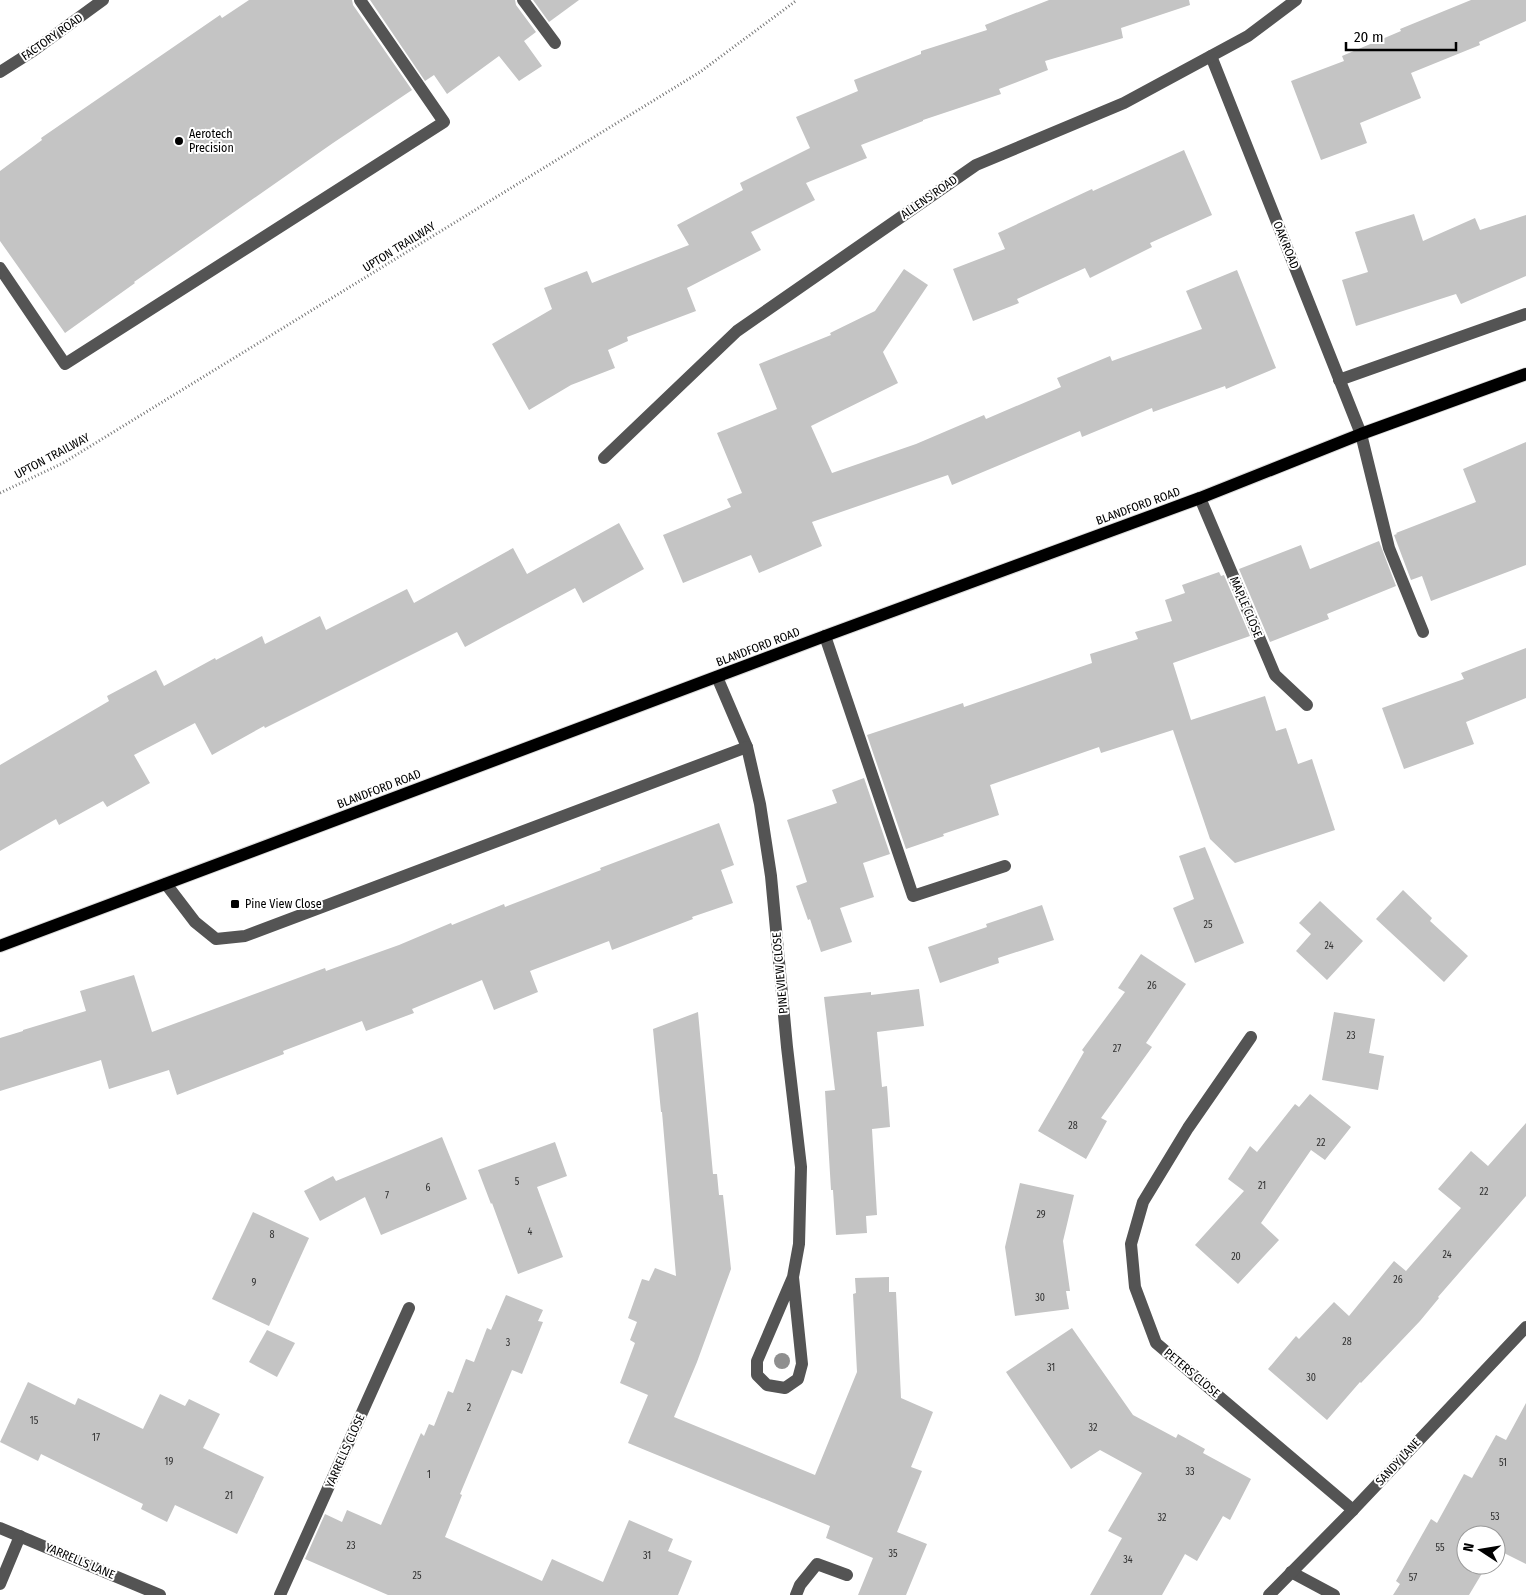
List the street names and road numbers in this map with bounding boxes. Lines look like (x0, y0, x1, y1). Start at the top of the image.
street label: FACTORY ROAD (19, 11, 85, 63)
street label: ALLENS ROAD (898, 172, 960, 222)
street label: UPTON TRAILWAY (360, 219, 438, 275)
street label: OAK ROAD (1270, 219, 1302, 271)
street label: UPTON TRAILWAY (12, 430, 92, 482)
street label: BLANDFORD ROAD (1094, 484, 1182, 528)
street label: MAPLE CLOSE (1227, 574, 1265, 640)
street label: BLANDFORD ROAD (714, 625, 802, 669)
street label: BLANDFORD ROAD (335, 767, 423, 811)
street label: PINE VIEW CLOSE (769, 931, 791, 1014)
street label: PETERS CLOSE (1161, 1346, 1223, 1401)
street label: YARRELLS CLOSE (322, 1411, 368, 1490)
street label: SANDY LANE (1373, 1435, 1424, 1489)
street label: YARRELLS LANE (43, 1540, 117, 1582)

